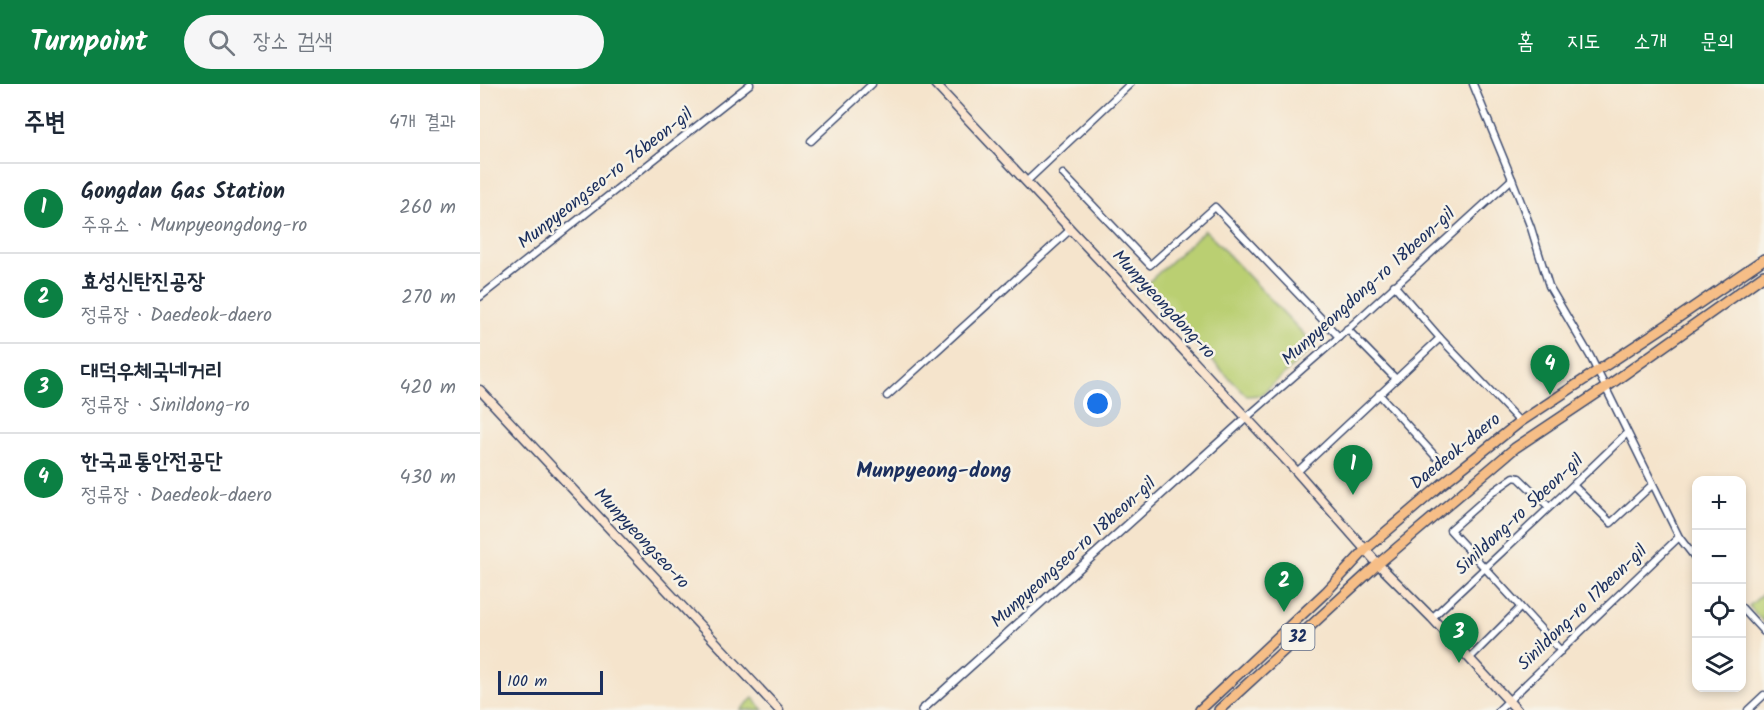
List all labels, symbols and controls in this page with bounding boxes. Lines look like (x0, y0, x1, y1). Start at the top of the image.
search box (184, 15, 604, 69)
text: Turnpoint (30, 20, 148, 65)
text: 장소 검색 (253, 25, 332, 60)
icon: search (205, 26, 238, 59)
text: 홈 (1517, 26, 1534, 59)
text: 지도 (1567, 26, 1600, 59)
text: 소개 (1633, 26, 1667, 59)
text: 문의 (1700, 26, 1734, 59)
street label: Munpyeongseo-ro 76beon-gil (512, 101, 701, 257)
text: 주변 (24, 102, 66, 144)
text: 4개 결과 (389, 107, 456, 139)
text: Gongdan Gas Station (81, 175, 285, 210)
text: 1 (40, 192, 47, 224)
text: 260 m (399, 192, 456, 224)
street label: Munpyeongdong-ro 18beon-gil (1275, 200, 1463, 373)
text: 주유소 · Munpyeongdong-ro (81, 210, 307, 242)
street label: Munpyeongdong-ro (1104, 243, 1222, 367)
text: 효성신탄진공장 (81, 265, 205, 300)
text: 2 (38, 282, 49, 314)
text: 270 m (401, 282, 456, 314)
text: 정류장 · Daedeok-daero (81, 300, 272, 332)
pin: 4 (1530, 346, 1570, 395)
text: 대덕우체국네거리 (81, 355, 223, 390)
text: 3 (38, 372, 49, 404)
text: 420 m (399, 372, 456, 404)
your location (1083, 389, 1112, 418)
text: 정류장 · Sinildong-ro (81, 390, 250, 422)
street label: Daedeok-daero (1404, 406, 1508, 498)
text: 한국교통안전공단 (81, 445, 223, 480)
pin: 1 (1334, 446, 1372, 495)
street label: Sinildong-ro 5beon-gil (1449, 447, 1592, 583)
district label: Munpyeong-dong (856, 455, 1012, 488)
text: 4 (38, 462, 49, 494)
text: 430 m (400, 462, 456, 494)
street label: Munpyeongseo-ro 18beon-gil (985, 470, 1164, 636)
map controls (1692, 476, 1746, 692)
button: + (1692, 476, 1746, 530)
text: 정류장 · Daedeok-daero (81, 480, 272, 512)
street label: Munpyeongseo-ro (586, 481, 696, 597)
button: − (1692, 530, 1746, 584)
street label: Sinildong-ro 17beon-gil (1511, 538, 1655, 678)
pin: 2 (1264, 562, 1304, 612)
button: locate (1692, 584, 1746, 638)
pin: 3 (1440, 614, 1478, 663)
road number: 32 (1282, 624, 1314, 650)
button: layers (1692, 638, 1746, 692)
scale bar (498, 668, 603, 696)
text: 100 m (507, 669, 547, 694)

